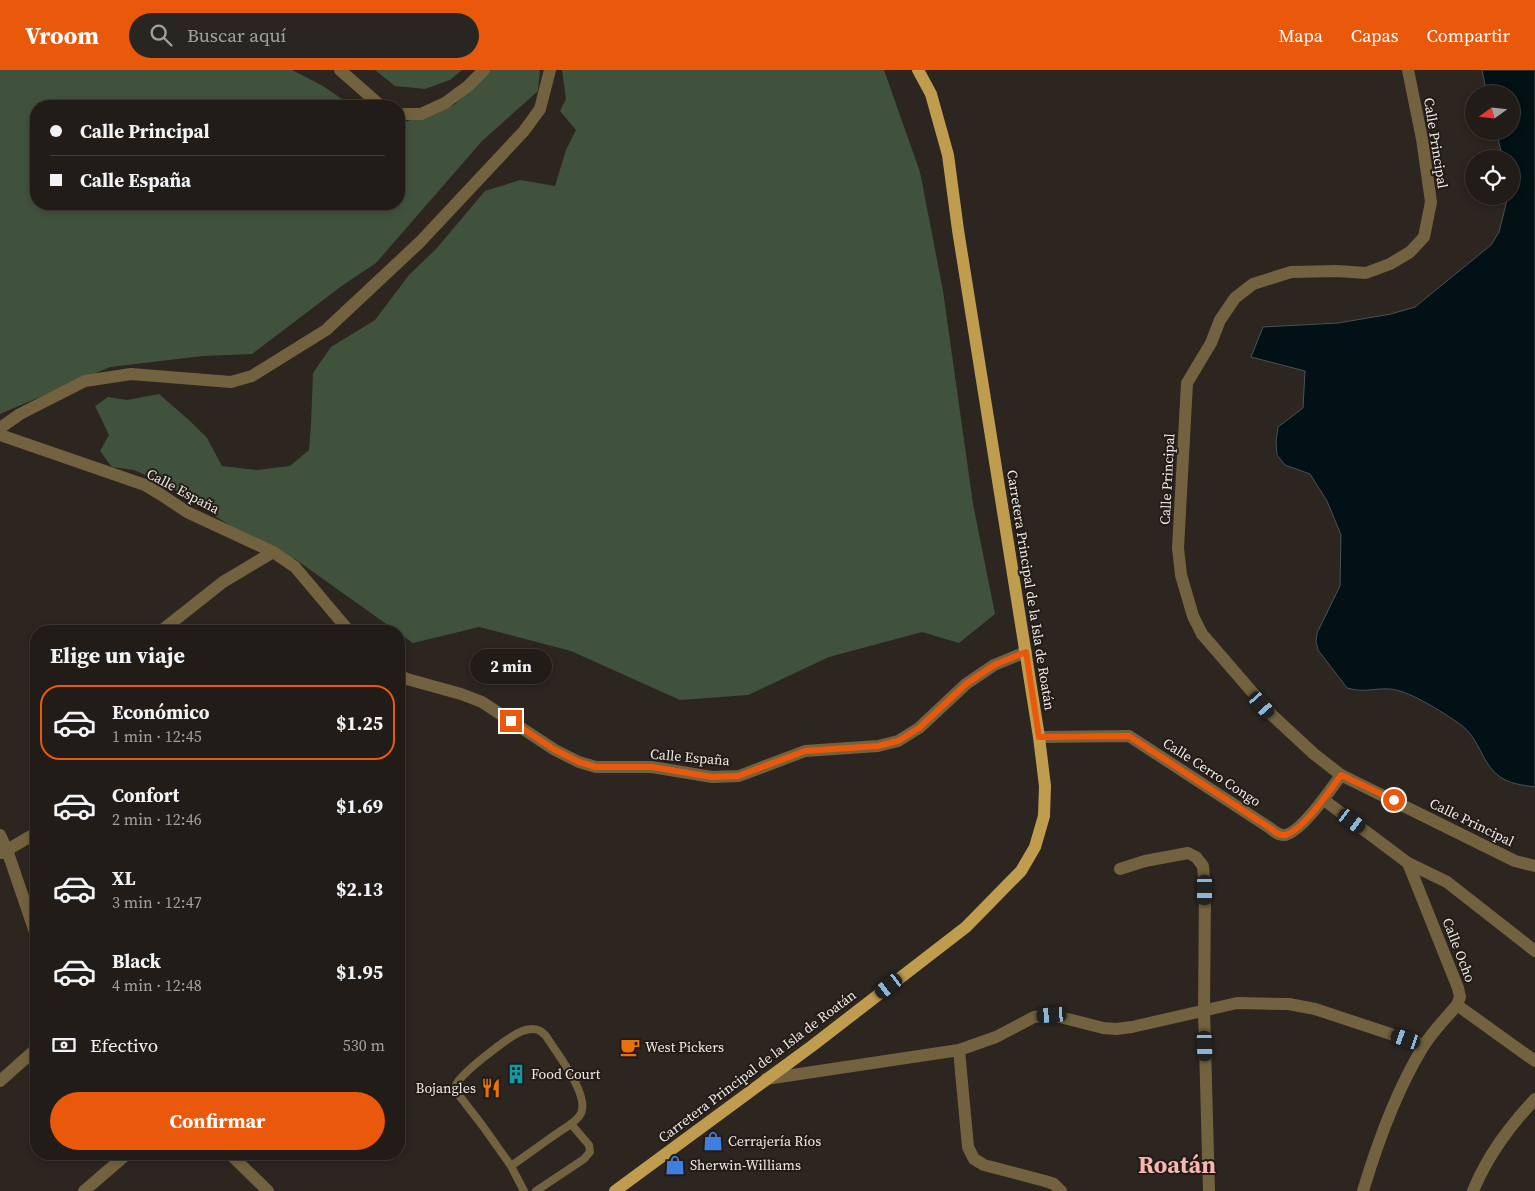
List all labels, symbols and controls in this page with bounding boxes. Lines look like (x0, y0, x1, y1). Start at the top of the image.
search box (129, 13, 479, 58)
text: Vroom (25, 19, 99, 52)
icon: search (147, 21, 175, 49)
text: Buscar aquí (187, 22, 286, 48)
text: Mapa (1278, 23, 1323, 48)
text: Capas (1351, 23, 1398, 48)
text: Compartir (1426, 23, 1510, 48)
north arrow (1465, 85, 1520, 140)
map controls (1465, 85, 1520, 205)
street label: Calle Principal (1419, 96, 1453, 190)
text: Calle Principal (80, 118, 210, 144)
button: locate (1465, 150, 1520, 205)
text: Calle España (80, 167, 191, 193)
street label: Calle Principal (1155, 433, 1179, 525)
street label: Calle España (143, 463, 224, 519)
street label: Carretera Principal de la Isla de Roatán (1002, 468, 1060, 712)
text: Elige un viaje (50, 640, 185, 670)
callout: 2 min (470, 648, 552, 684)
text: 2 min (490, 655, 532, 677)
car (1246, 689, 1277, 721)
text: Económico (112, 699, 210, 725)
icon: car (52, 700, 97, 745)
text: $1.25 (336, 710, 383, 736)
route end (500, 710, 522, 732)
text: 1 min · 12:45 (112, 725, 202, 747)
street label: Calle Cerro Congo (1159, 733, 1265, 811)
street label: Calle España (649, 744, 732, 771)
text: Confort (112, 782, 179, 808)
icon: car (52, 783, 97, 828)
route start (1383, 789, 1405, 811)
text: $1.69 (336, 793, 383, 819)
street label: Calle Principal (1426, 793, 1518, 851)
car (1335, 806, 1368, 836)
text: 2 min · 12:46 (112, 808, 202, 830)
text: XL (112, 865, 135, 891)
icon: car (52, 866, 97, 911)
car (1197, 875, 1212, 905)
text: $2.13 (336, 876, 383, 902)
text: 3 min · 12:47 (112, 891, 202, 913)
street label: Calle Ocho (1438, 915, 1481, 985)
text: Black (112, 948, 161, 974)
icon: car (52, 949, 97, 994)
text: $1.95 (336, 959, 383, 985)
car (872, 971, 905, 1001)
text: 4 min · 12:48 (112, 974, 202, 996)
street label: Carretera Principal de la Isla de Roatán (654, 985, 860, 1147)
car (1036, 1006, 1067, 1024)
car (1389, 1027, 1422, 1051)
icon: cash (50, 1031, 78, 1059)
car (1196, 1031, 1213, 1061)
text: Efectivo (90, 1032, 158, 1058)
text: 530 m (343, 1034, 385, 1056)
cafe icon: West Pickers (619, 1036, 641, 1058)
place label: West Pickers (645, 1037, 724, 1057)
building icon: Food Court (505, 1063, 527, 1085)
place label: Food Court (531, 1064, 601, 1084)
restaurant icon: Bojangles (480, 1077, 502, 1099)
place label: Bojangles (416, 1078, 476, 1098)
button: Confirmar (50, 1092, 385, 1150)
shop icon: Cerrajería Ríos (702, 1130, 724, 1152)
place label: Cerrajería Ríos (728, 1131, 821, 1151)
district label: Roatán (1138, 1148, 1216, 1181)
shop icon: Sherwin-Williams (664, 1154, 686, 1176)
place label: Sherwin-Williams (690, 1155, 801, 1175)

